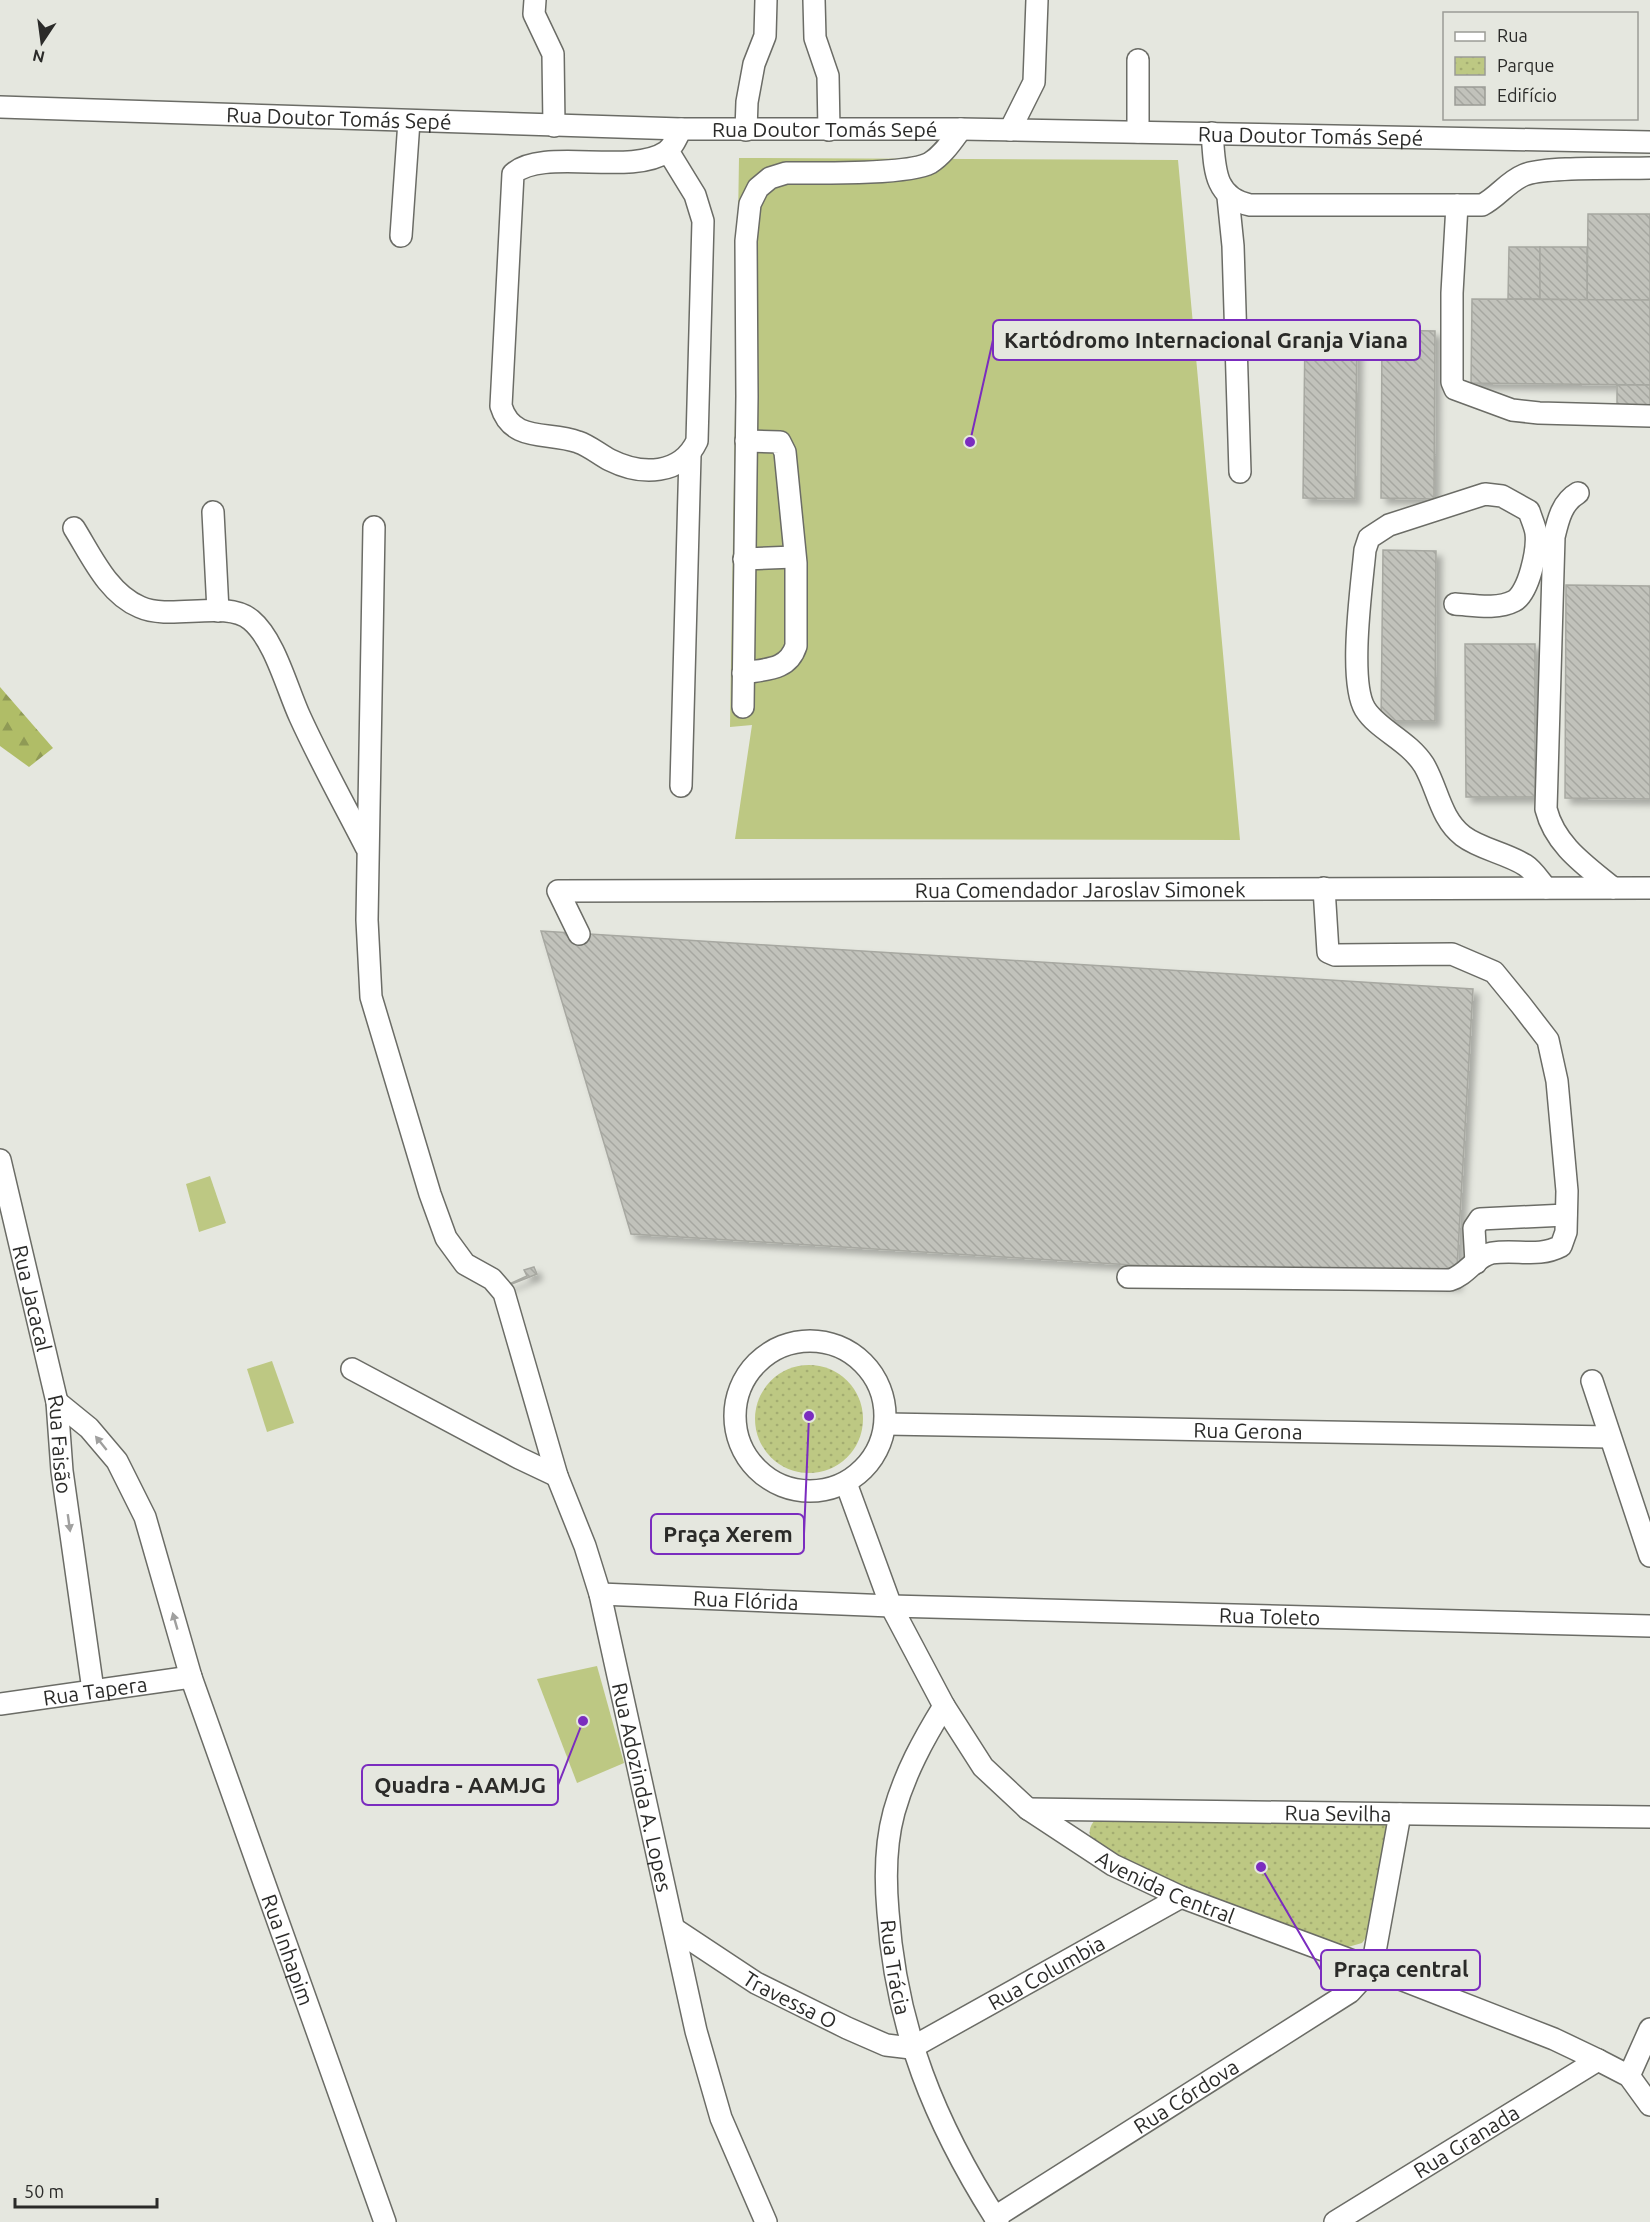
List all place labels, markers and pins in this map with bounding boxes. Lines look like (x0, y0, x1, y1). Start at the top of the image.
callout: Kartódromo Internacional Granja Viana (993, 320, 1420, 360)
callout: Praça Xerem (651, 1514, 804, 1554)
callout: Quadra - AAMJG (362, 1765, 558, 1805)
callout: Praça central (1321, 1950, 1480, 1990)

